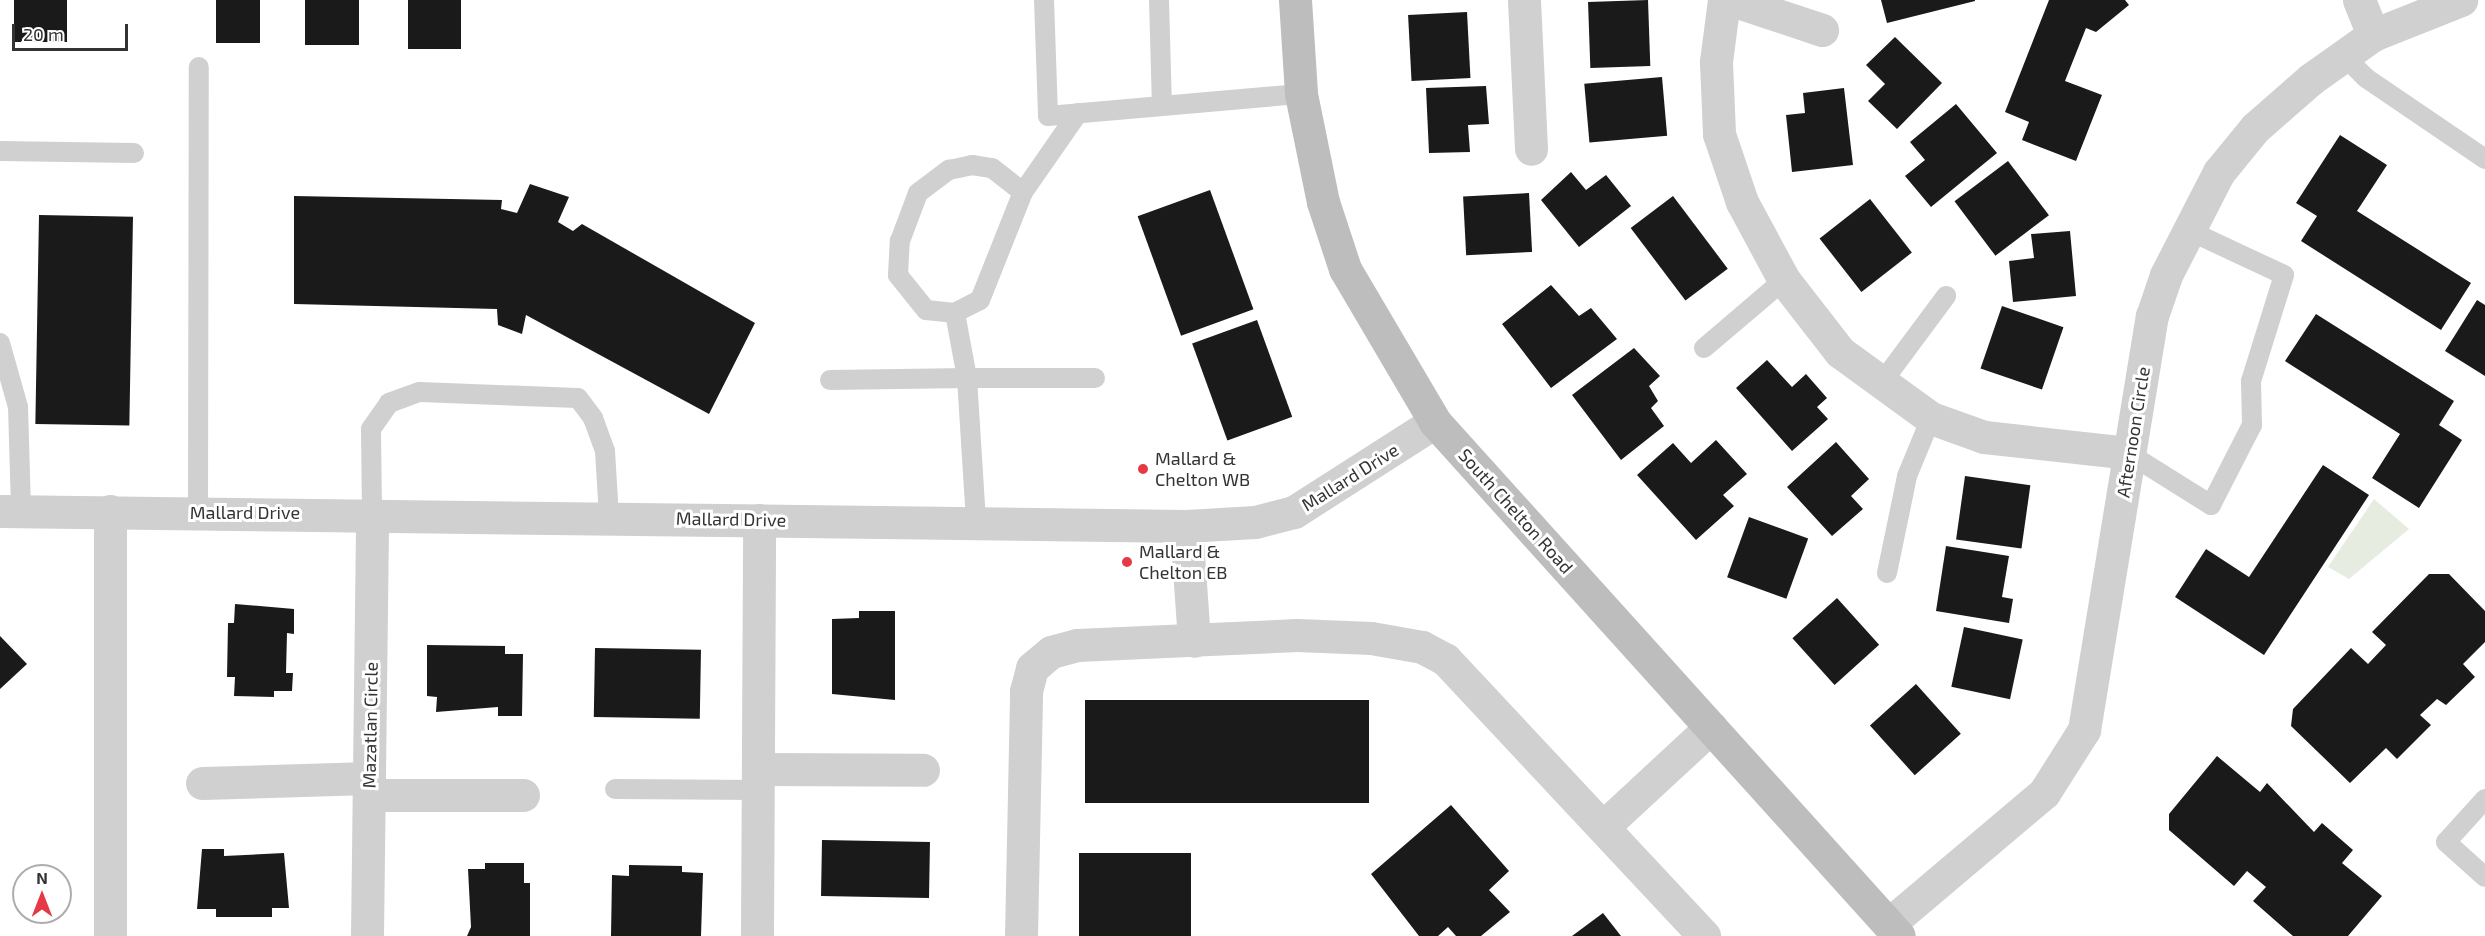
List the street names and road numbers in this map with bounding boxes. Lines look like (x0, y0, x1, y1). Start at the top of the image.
street label: Afternoon Circle (2112, 365, 2154, 499)
street label: Mallard Drive (1297, 439, 1403, 515)
street label: South Chelton Road (1454, 444, 1578, 578)
street label: Mallard Drive (190, 501, 300, 523)
street label: Mallard Drive (676, 507, 786, 531)
street label: Mazatlan Circle (358, 661, 382, 789)

